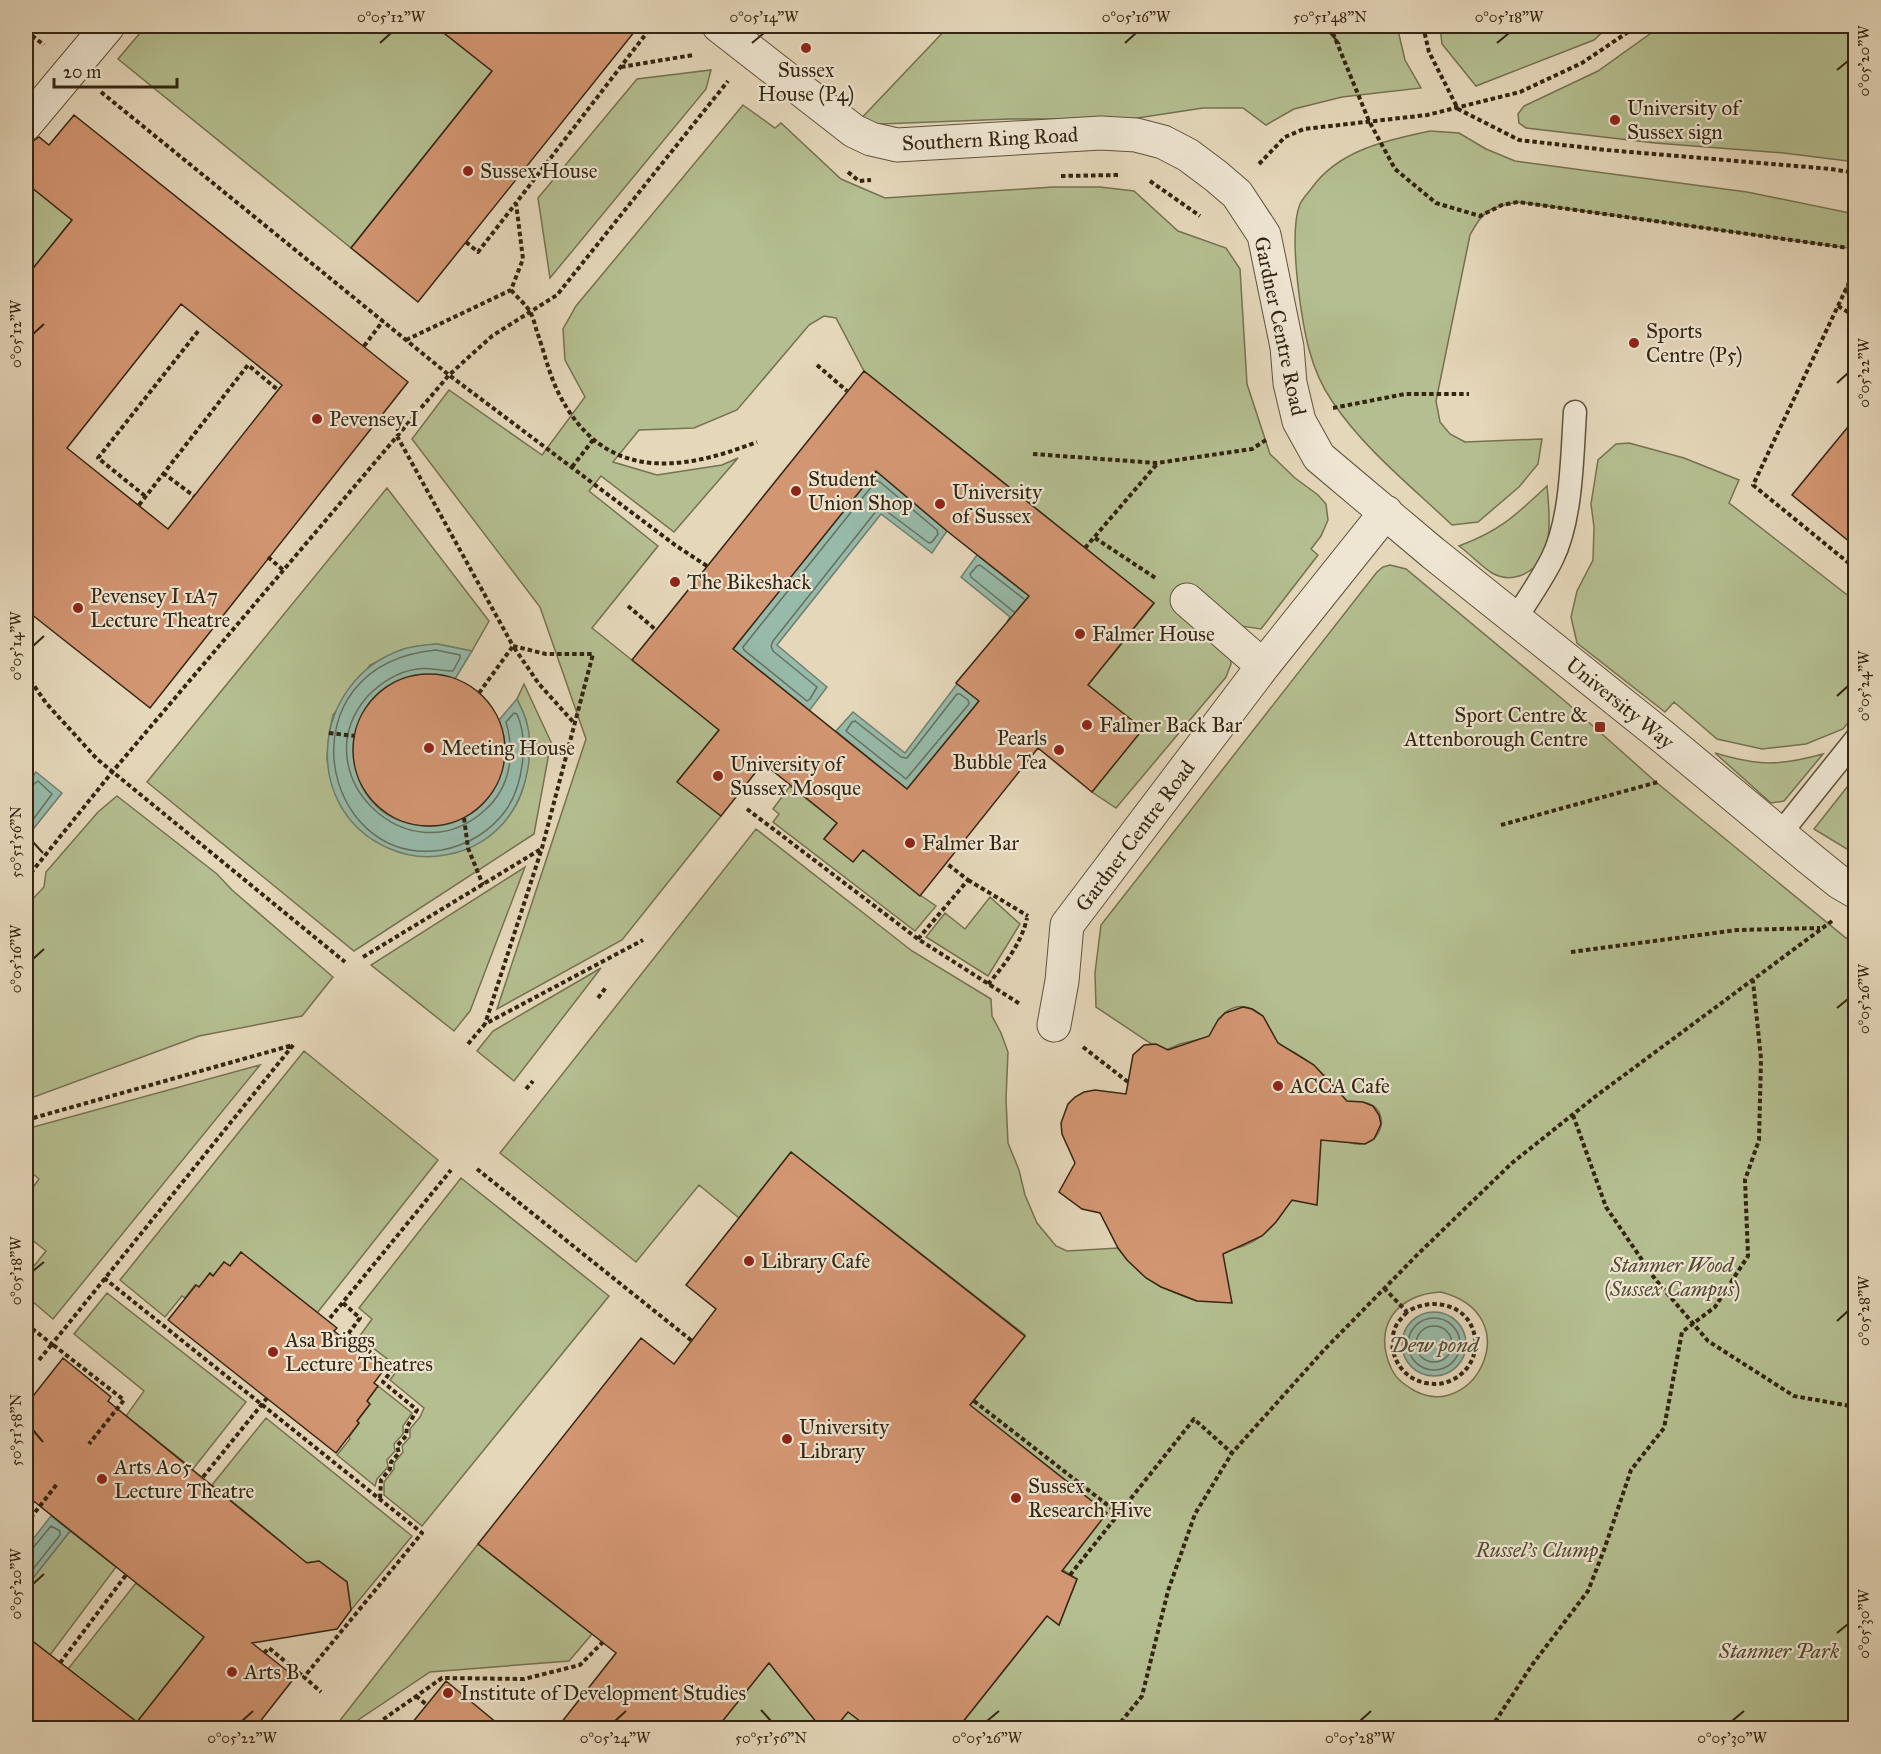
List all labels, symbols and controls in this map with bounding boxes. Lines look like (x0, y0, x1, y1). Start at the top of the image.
text: 0°05'12"W (357, 8, 426, 26)
text: 0°05'14"W (729, 8, 799, 26)
text: 0°05'16"W (1102, 8, 1171, 26)
text: 50°51'48"N (1293, 8, 1367, 26)
text: 0°05'18"W (1475, 8, 1544, 26)
text: 0°05'20"W (1855, 25, 1873, 96)
marker: Sussex House (P4) (799, 41, 813, 55)
scale bar (54, 51, 177, 89)
place label: Sussex House (P4) (758, 57, 854, 107)
text: 20 m (63, 61, 101, 83)
place label: University of Sussex sign (1627, 95, 1742, 145)
marker: University of Sussex sign (1608, 113, 1622, 127)
street label: Southern Ring Road (901, 121, 1079, 157)
place label: Sussex House (480, 158, 598, 184)
marker: Sussex House (461, 164, 475, 178)
street label: Gardner Centre Road (1248, 234, 1312, 418)
text: 0°05'12"W (7, 299, 25, 368)
place label: Sports Centre (P5) (1646, 318, 1742, 368)
marker: Sports Centre (P5) (1627, 336, 1641, 350)
text: 0°05'22"W (1855, 337, 1873, 408)
place label: Pevensey I (329, 406, 419, 432)
marker: Pevensey I (310, 412, 324, 426)
place label: Student Union Shop (808, 466, 913, 516)
place label: University of Sussex (952, 479, 1043, 529)
marker: Student Union Shop (789, 484, 803, 498)
marker: University of Sussex (933, 497, 947, 511)
place label: The Bikeshack (687, 569, 811, 595)
marker: The Bikeshack (668, 575, 682, 589)
place label: Pevensey I 1A7 Lecture Theatre (90, 583, 231, 633)
marker: Pevensey I 1A7 Lecture Theatre (71, 601, 85, 615)
text: 0°05'14"W (7, 611, 25, 681)
place label: Falmer House (1092, 621, 1215, 647)
marker: Falmer House (1073, 627, 1087, 641)
text: 0°05'24"W (1855, 650, 1873, 721)
street label: University Way (1561, 651, 1680, 755)
place label: Sport Centre & Attenborough Centre (1403, 702, 1588, 752)
place label: Falmer Back Bar (1099, 712, 1242, 738)
marker: Falmer Back Bar (1080, 718, 1094, 732)
marker: Sport Centre & Attenborough Centre (1593, 720, 1607, 734)
place label: Pearls Bubble Tea (952, 725, 1047, 775)
place label: Meeting House (441, 735, 575, 761)
marker: Meeting House (422, 741, 436, 755)
marker: Pearls Bubble Tea (1052, 743, 1066, 757)
place label: University of Sussex Mosque (730, 751, 861, 801)
street label: Gardner Centre Road (1070, 755, 1201, 917)
marker: University of Sussex Mosque (711, 769, 725, 783)
text: 50°51'56"N (7, 806, 25, 878)
place label: Falmer Bar (922, 830, 1019, 856)
marker: Falmer Bar (903, 836, 917, 850)
text: 0°05'16"W (7, 924, 25, 993)
text: 0°05'26"W (1855, 963, 1873, 1034)
place label: ACCA Cafe (1289, 1073, 1390, 1099)
marker: ACCA Cafe (1271, 1079, 1285, 1093)
text: 0°05'18"W (7, 1236, 25, 1305)
place label: Library Cafe (761, 1248, 870, 1274)
park label: Stanmer Wood (Sussex Campus) (1604, 1252, 1740, 1302)
marker: Library Cafe (742, 1254, 756, 1268)
text: 0°05'28"W (1855, 1275, 1873, 1346)
place label: Asa Briggs Lecture Theatres (284, 1327, 433, 1377)
water label: Dew pond (1389, 1331, 1481, 1358)
marker: Asa Briggs Lecture Theatres (266, 1345, 280, 1359)
text: 50°51'58"N (7, 1394, 25, 1466)
place label: University Library (799, 1414, 890, 1464)
marker: University Library (780, 1432, 794, 1446)
place label: Arts A05 Lecture Theatre (113, 1454, 255, 1504)
marker: Arts A05 Lecture Theatre (95, 1472, 109, 1486)
place label: Sussex Research Hive (1028, 1473, 1152, 1523)
marker: Sussex Research Hive (1009, 1491, 1023, 1505)
park label: Russel's Clump (1474, 1537, 1599, 1563)
text: 0°05'20"W (7, 1548, 25, 1619)
text: 0°05'30"W (1855, 1588, 1873, 1659)
park label: Stanmer Park (1718, 1638, 1840, 1664)
place label: Arts B (243, 1659, 300, 1685)
marker: Arts B (225, 1665, 239, 1679)
place label: Institute of Development Studies (460, 1680, 746, 1706)
marker: Institute of Development Studies (441, 1686, 455, 1700)
text: 0°05'22"W (207, 1729, 278, 1747)
text: 0°05'24"W (580, 1729, 651, 1747)
text: 50°51'56"N (735, 1729, 807, 1747)
text: 0°05'26"W (952, 1729, 1023, 1747)
text: 0°05'28"W (1325, 1729, 1396, 1747)
text: 0°05'30"W (1697, 1729, 1768, 1747)

